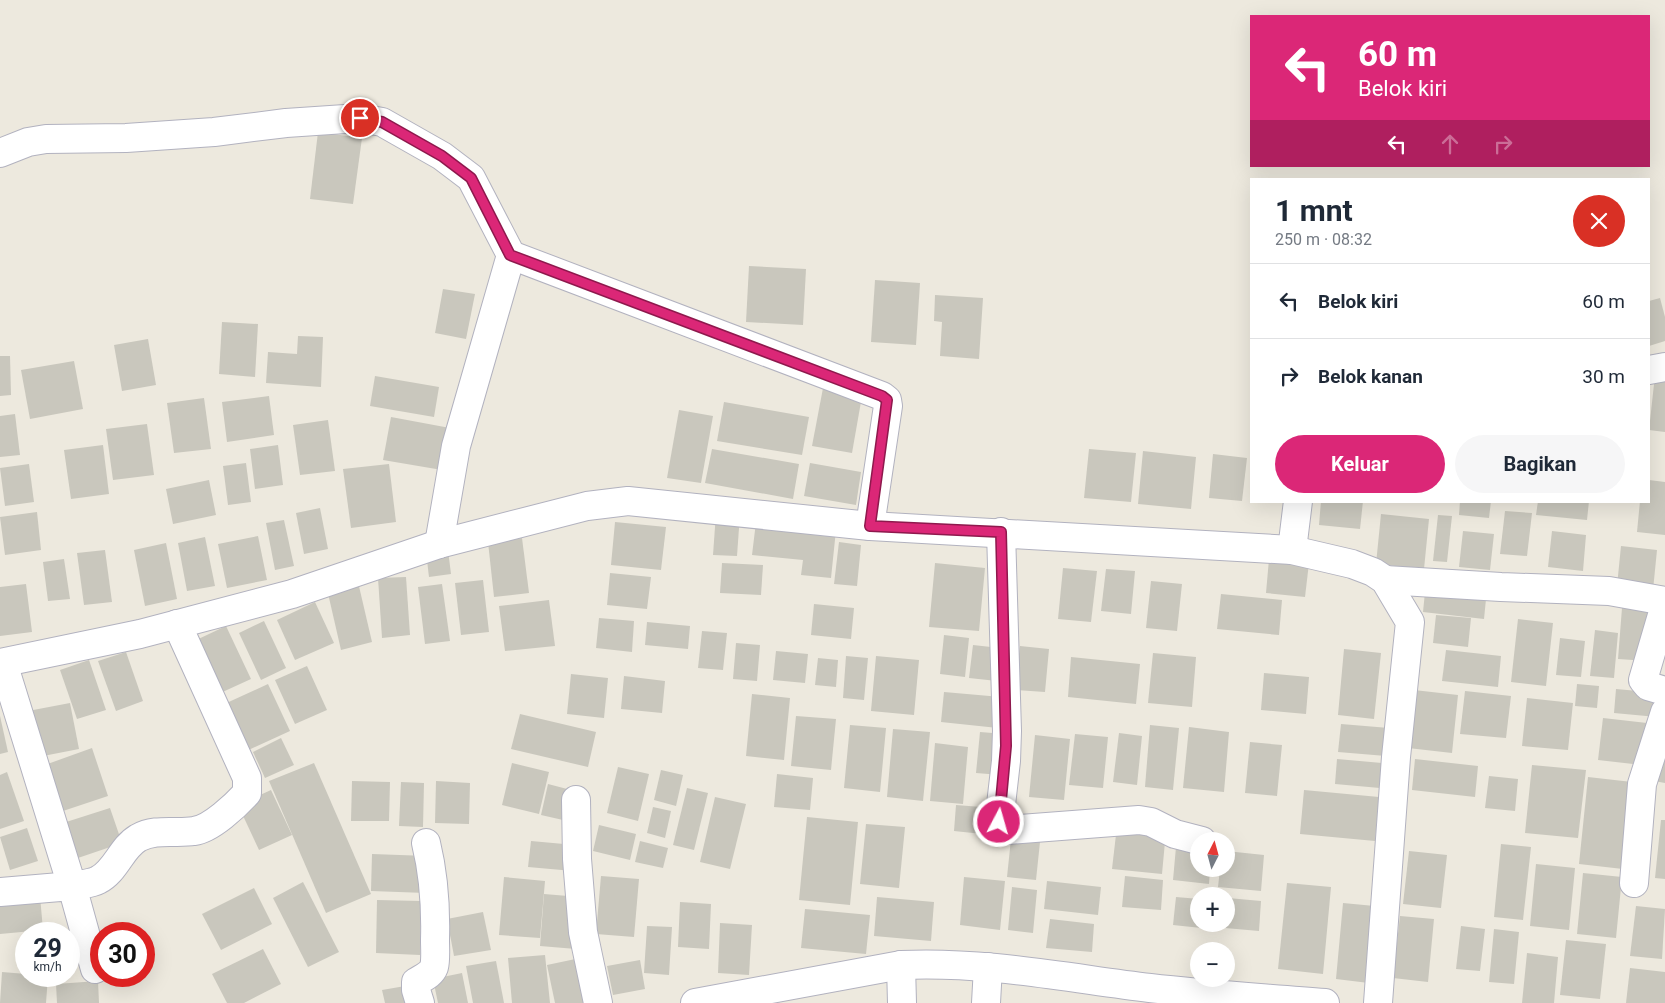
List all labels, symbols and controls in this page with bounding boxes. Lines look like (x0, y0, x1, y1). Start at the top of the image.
text: 60 m (1358, 34, 1437, 75)
icon: left (1275, 35, 1340, 100)
text: Belok kiri (1358, 76, 1447, 101)
pin (339, 97, 381, 139)
icon: arrive (346, 104, 374, 132)
icon: left (1383, 130, 1411, 158)
icon: ahead (1436, 130, 1464, 158)
icon: right (1489, 130, 1517, 158)
text: 1 mnt (1275, 193, 1353, 228)
button: close (1573, 195, 1625, 247)
text: 250 m · 08:32 (1275, 230, 1372, 249)
icon: left (1275, 287, 1303, 315)
text: Belok kiri (1318, 290, 1398, 313)
text: 60 m (1582, 290, 1625, 313)
icon: right (1275, 362, 1303, 390)
text: Belok kanan (1318, 365, 1423, 388)
text: 30 m (1582, 365, 1625, 388)
button: Keluar (1275, 435, 1445, 493)
button: Bagikan (1455, 435, 1625, 493)
position arrow (972, 795, 1024, 847)
north arrow (1190, 832, 1235, 878)
map controls (1190, 832, 1235, 987)
button: + (1190, 887, 1235, 932)
speed limit sign: 30 (90, 922, 155, 987)
text: 29 (33, 934, 62, 963)
button: − (1190, 942, 1235, 987)
text: km/h (33, 960, 62, 974)

